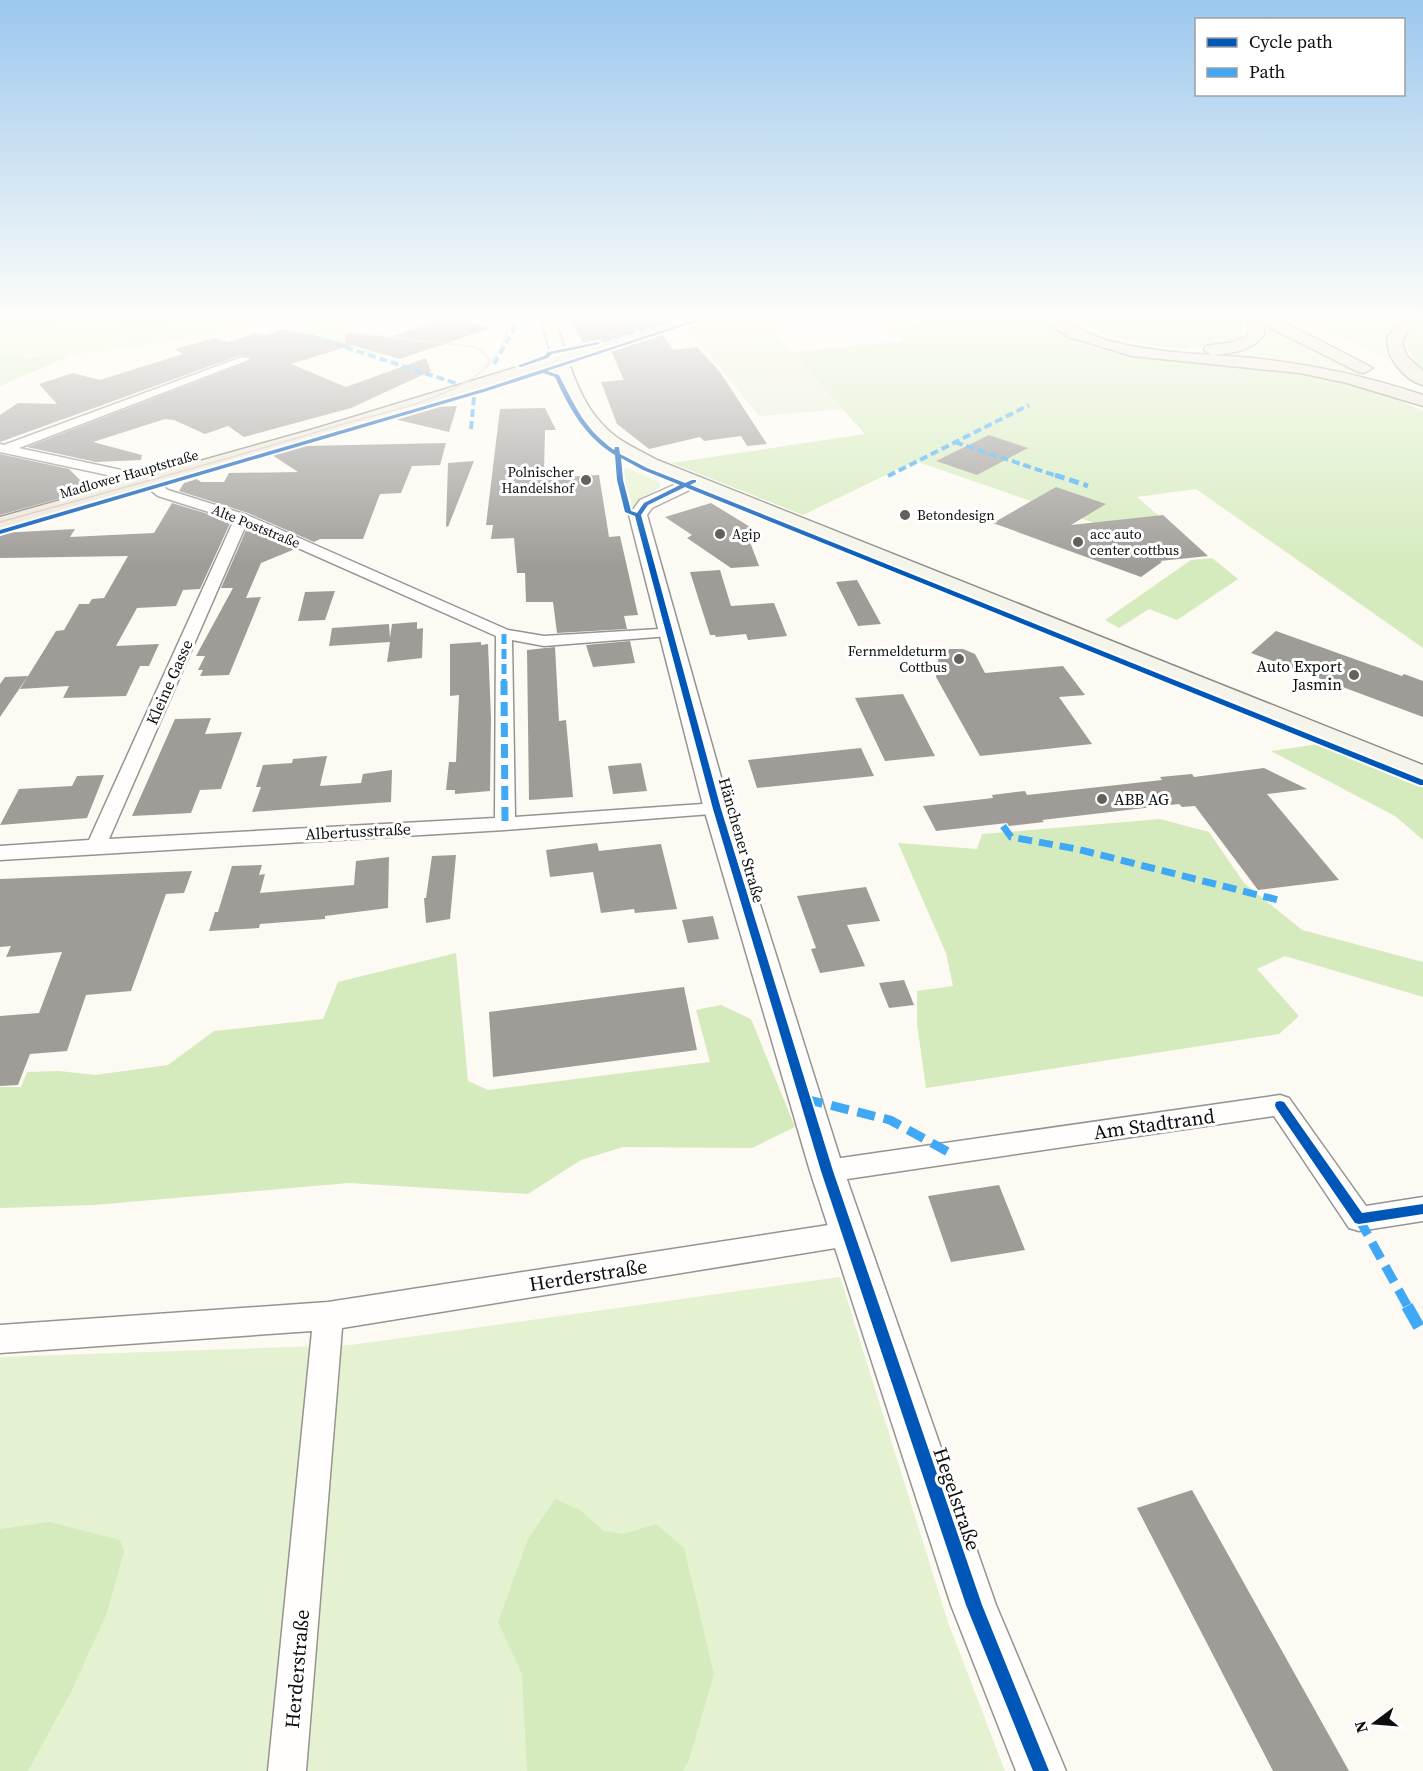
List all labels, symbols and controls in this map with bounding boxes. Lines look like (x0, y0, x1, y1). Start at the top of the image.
legend (1195, 18, 1405, 96)
text: Cycle path (1249, 29, 1333, 54)
text: Path (1249, 59, 1286, 84)
street label: Madlower Hauptstraße (57, 445, 201, 503)
place label: Polnischer Handelshof (502, 462, 575, 498)
marker: Polnischer Handelshof (579, 473, 593, 487)
street label: Alte Poststraße (209, 499, 303, 553)
place label: Betondesign (917, 505, 995, 525)
marker: Betondesign (898, 508, 912, 522)
place label: Agip (732, 524, 761, 544)
place label: acc auto center cottbus (1090, 524, 1179, 560)
marker: Agip (713, 527, 727, 541)
marker: acc auto center cottbus (1071, 535, 1085, 549)
street label: Kleine Gasse (140, 636, 198, 728)
place label: Fernmeldeturm Cottbus (848, 641, 947, 677)
marker: Fernmeldeturm Cottbus (952, 652, 966, 666)
place label: Auto Export Jasmin (1257, 655, 1343, 695)
marker: Auto Export Jasmin (1347, 668, 1361, 682)
street label: Hänchener Straße (714, 775, 770, 905)
place label: ABB AG (1114, 788, 1169, 810)
marker: ABB AG (1095, 792, 1109, 806)
street label: Albertusstraße (305, 817, 411, 845)
street label: Am Stadtrand (1091, 1102, 1217, 1146)
street label: Herderstraße (527, 1252, 649, 1298)
street label: Hegelstraße (926, 1444, 988, 1554)
street label: Herderstraße (278, 1608, 316, 1730)
north arrow (1345, 1693, 1405, 1753)
text: N (1348, 1718, 1373, 1736)

